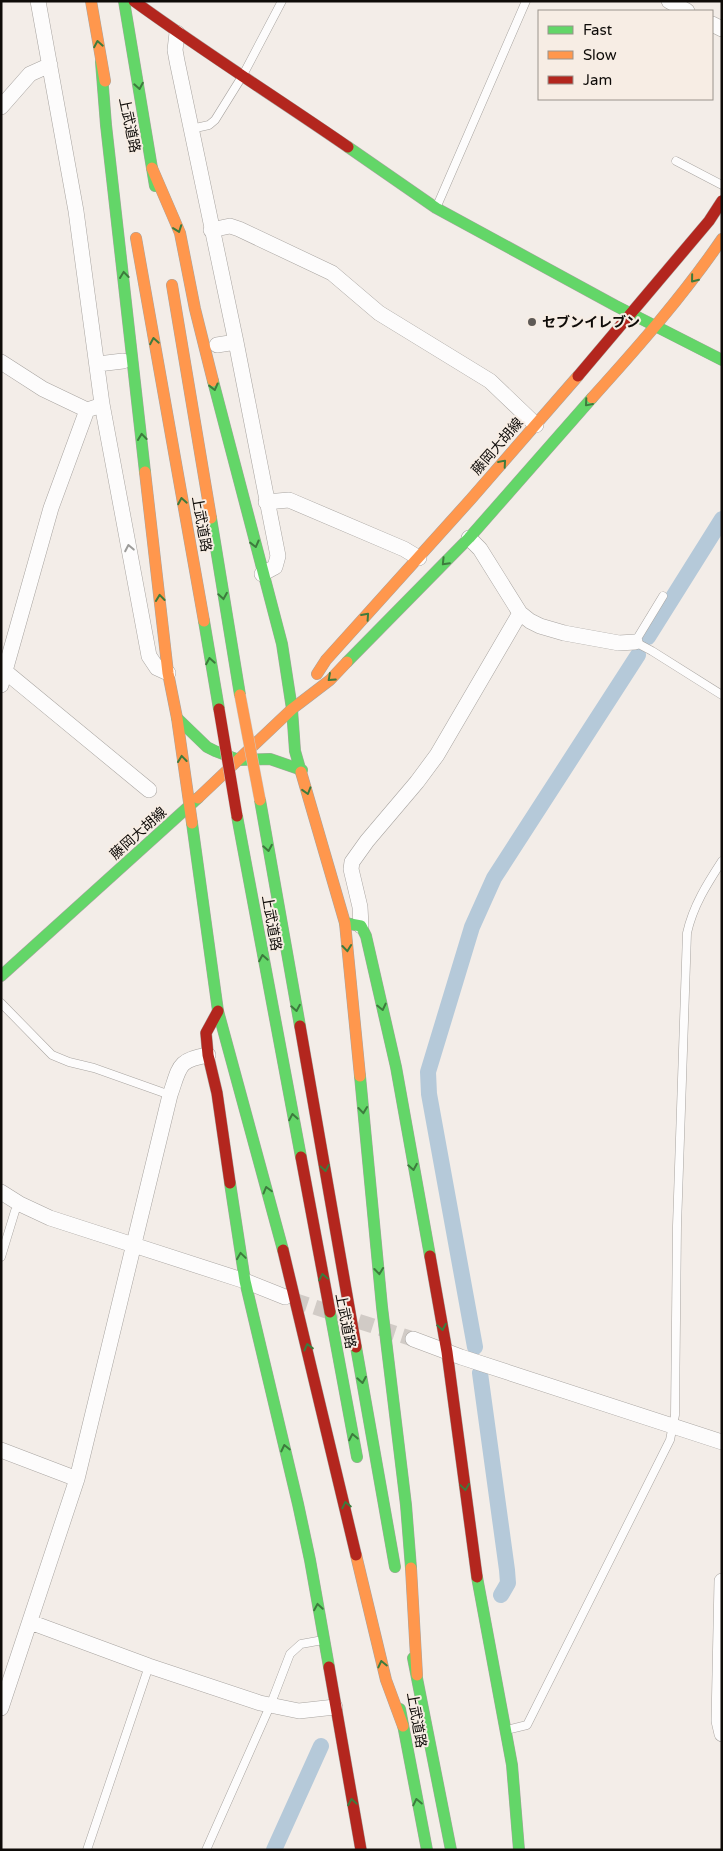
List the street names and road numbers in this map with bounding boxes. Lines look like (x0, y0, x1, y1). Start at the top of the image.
street label: 上武道路 (115, 96, 144, 154)
street label: 藤岡大胡線 (468, 414, 527, 478)
street label: 上武道路 (188, 495, 215, 553)
street label: 藤岡大胡線 (107, 804, 170, 863)
street label: 上武道路 (258, 894, 285, 952)
street label: 上武道路 (332, 1292, 359, 1350)
street label: 上武道路 (403, 1691, 430, 1749)

